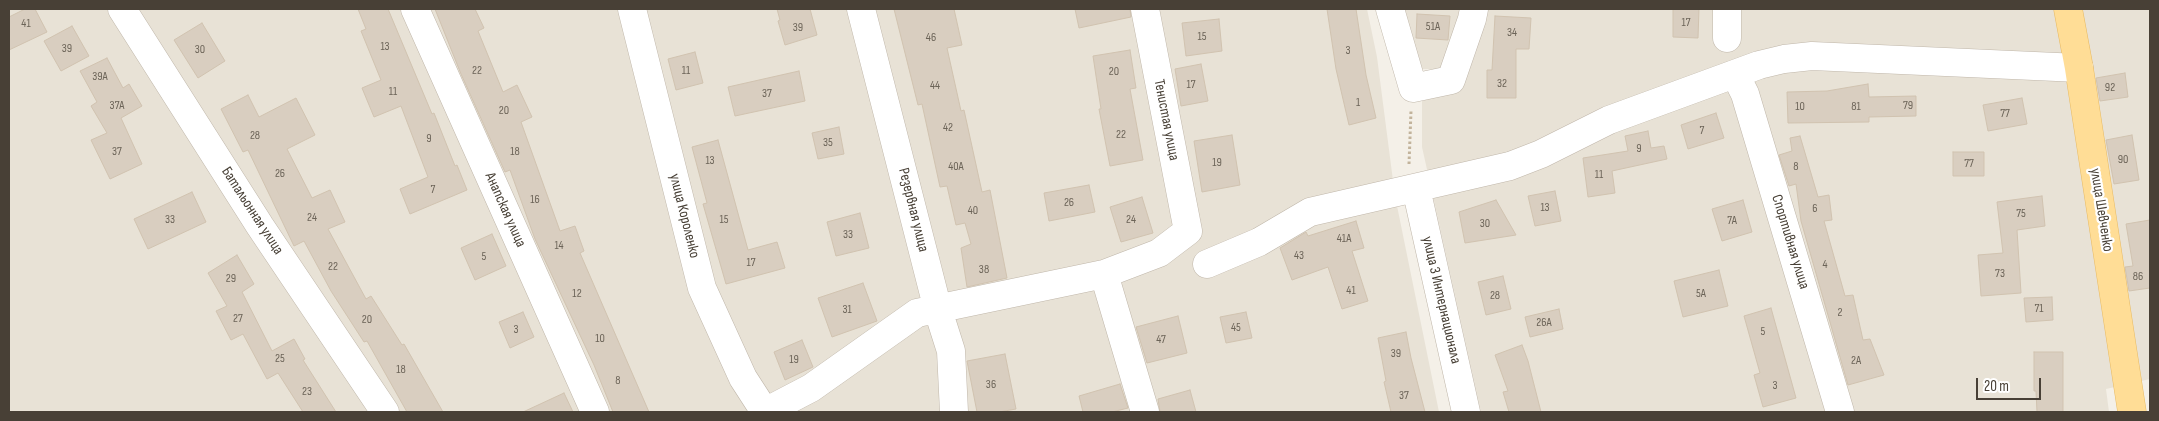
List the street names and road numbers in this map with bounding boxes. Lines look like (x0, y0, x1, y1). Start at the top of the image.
street label: Тенистая улица (1149, 78, 1183, 162)
street label: Батальонная улица (217, 164, 287, 258)
street label: Резервная улица (894, 166, 932, 254)
street label: улица Шевченко (2086, 167, 2116, 253)
street label: Анапская улица (480, 170, 530, 250)
street label: улица Короленко (665, 172, 703, 260)
street label: Спортивная улица (1767, 193, 1813, 291)
street label: улица 3 Интернационала (1418, 235, 1464, 365)

